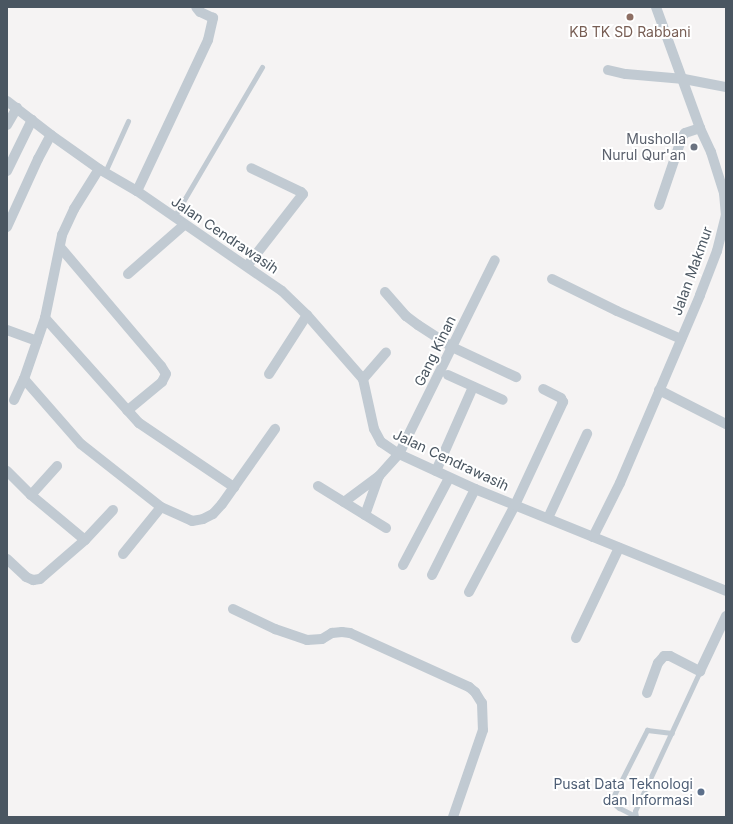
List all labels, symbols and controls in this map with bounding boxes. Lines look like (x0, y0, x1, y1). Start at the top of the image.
marker: KB TK SD Rabbani (625, 12, 635, 22)
place label: KB TK SD Rabbani (569, 24, 691, 40)
place label: Musholla Nurul Qur'an (602, 131, 686, 164)
marker: Musholla Nurul Qur'an (689, 142, 699, 152)
street label: Jalan Cendrawasih (168, 193, 282, 277)
street label: Jalan Makmur (668, 224, 716, 318)
street label: Gang Kinan (411, 313, 459, 389)
street label: Jalan Cendrawasih (390, 426, 512, 494)
place label: Pusat Data Teknologi dan Informasi (553, 776, 693, 808)
marker: Pusat Data Teknologi dan Informasi (696, 787, 706, 797)

